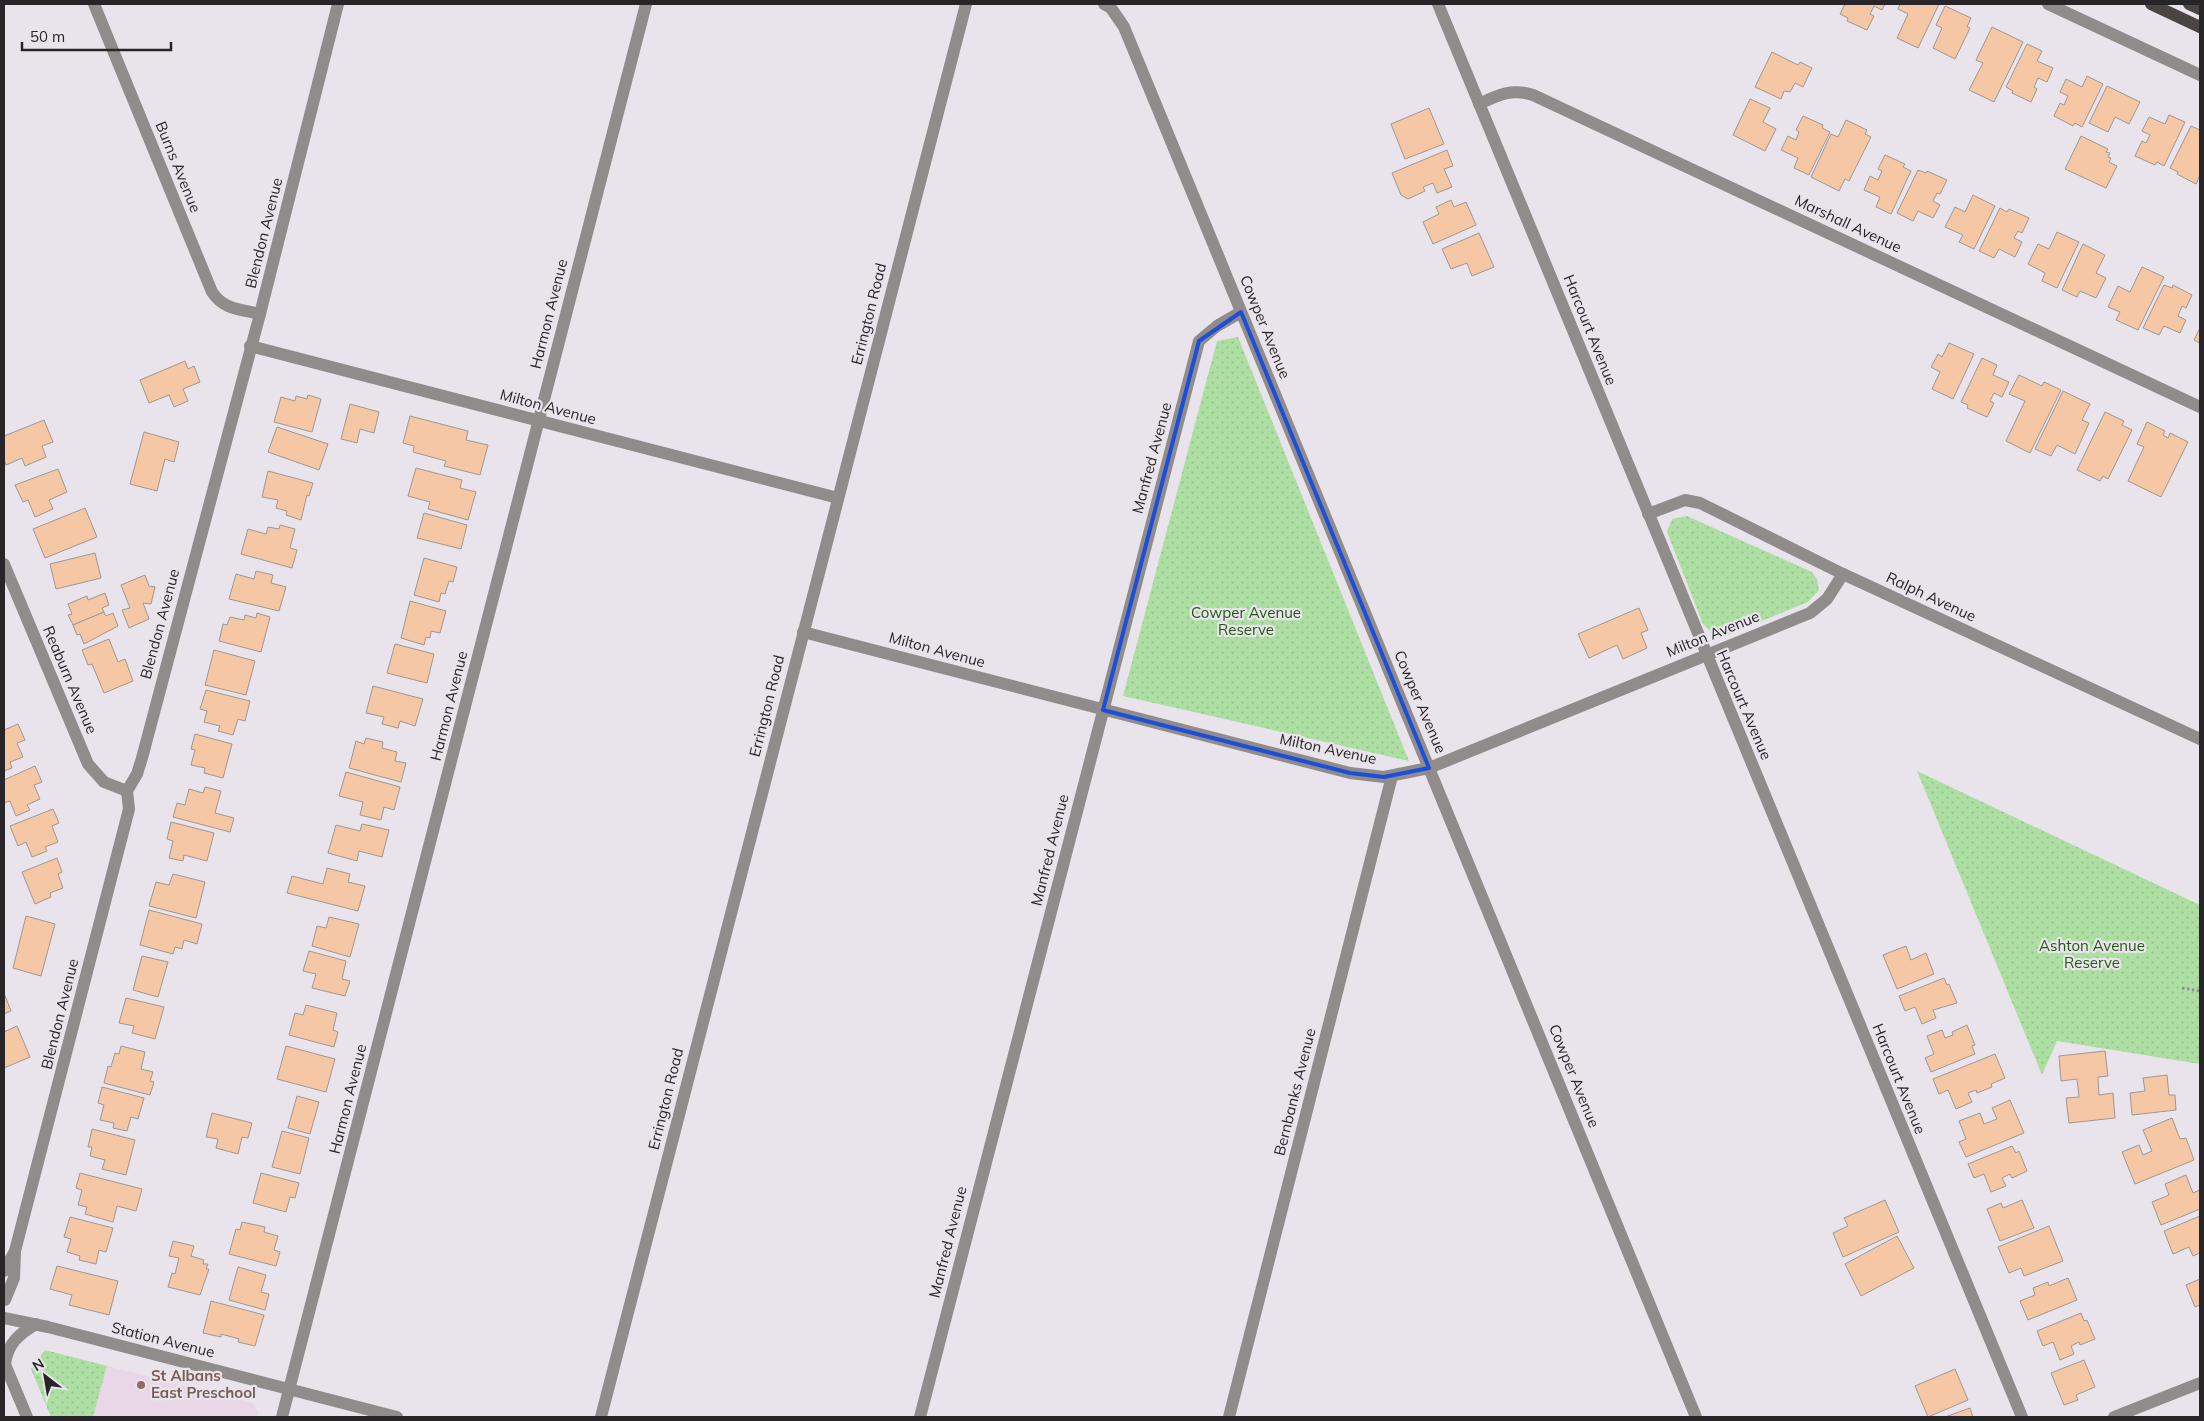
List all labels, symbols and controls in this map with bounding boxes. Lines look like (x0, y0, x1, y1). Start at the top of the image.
scale bar (22, 20, 171, 52)
text: 50 m (30, 27, 65, 46)
street label: Burns Avenue (152, 118, 205, 215)
street label: Blendon Avenue (241, 176, 286, 290)
street label: Marshall Avenue (1792, 190, 1905, 257)
street label: Harmon Avenue (526, 257, 571, 371)
street label: Errington Road (847, 261, 890, 367)
street label: Cowper Avenue (1236, 272, 1295, 381)
street label: Harcourt Avenue (1560, 272, 1621, 388)
street label: Milton Avenue (498, 385, 598, 428)
street label: Manfred Avenue (1128, 400, 1175, 516)
street label: Blendon Avenue (136, 567, 183, 681)
street label: Ralph Avenue (1883, 567, 1979, 626)
park label: Cowper Avenue Reserve (1191, 603, 1301, 639)
street label: Milton Avenue (1663, 606, 1762, 661)
street label: Reaburn Avenue (39, 623, 102, 737)
street label: Milton Avenue (887, 628, 987, 671)
street label: Cowper Avenue (1390, 647, 1451, 756)
street label: Harcourt Avenue (1713, 647, 1776, 763)
street label: Harmon Avenue (426, 649, 471, 763)
street label: Errington Road (745, 653, 788, 759)
street label: Milton Avenue (1278, 729, 1378, 768)
street label: Manfred Avenue (1026, 792, 1073, 908)
park label: Ashton Avenue Reserve (2039, 936, 2145, 972)
street label: Blendon Avenue (37, 957, 82, 1071)
street label: Cowper Avenue (1545, 1021, 1604, 1130)
street label: Harcourt Avenue (1869, 1021, 1930, 1137)
street label: Bernbanks Avenue (1270, 1026, 1320, 1158)
street label: Harmon Avenue (325, 1042, 370, 1156)
street label: Errington Road (644, 1046, 687, 1152)
street label: Manfred Avenue (924, 1184, 971, 1300)
street label: Station Avenue (109, 1317, 217, 1362)
north arrow (20, 1351, 70, 1401)
text: N (29, 1354, 47, 1375)
place label: St Albans East Preschool (151, 1366, 256, 1402)
marker: St Albans East Preschool (135, 1379, 147, 1391)

